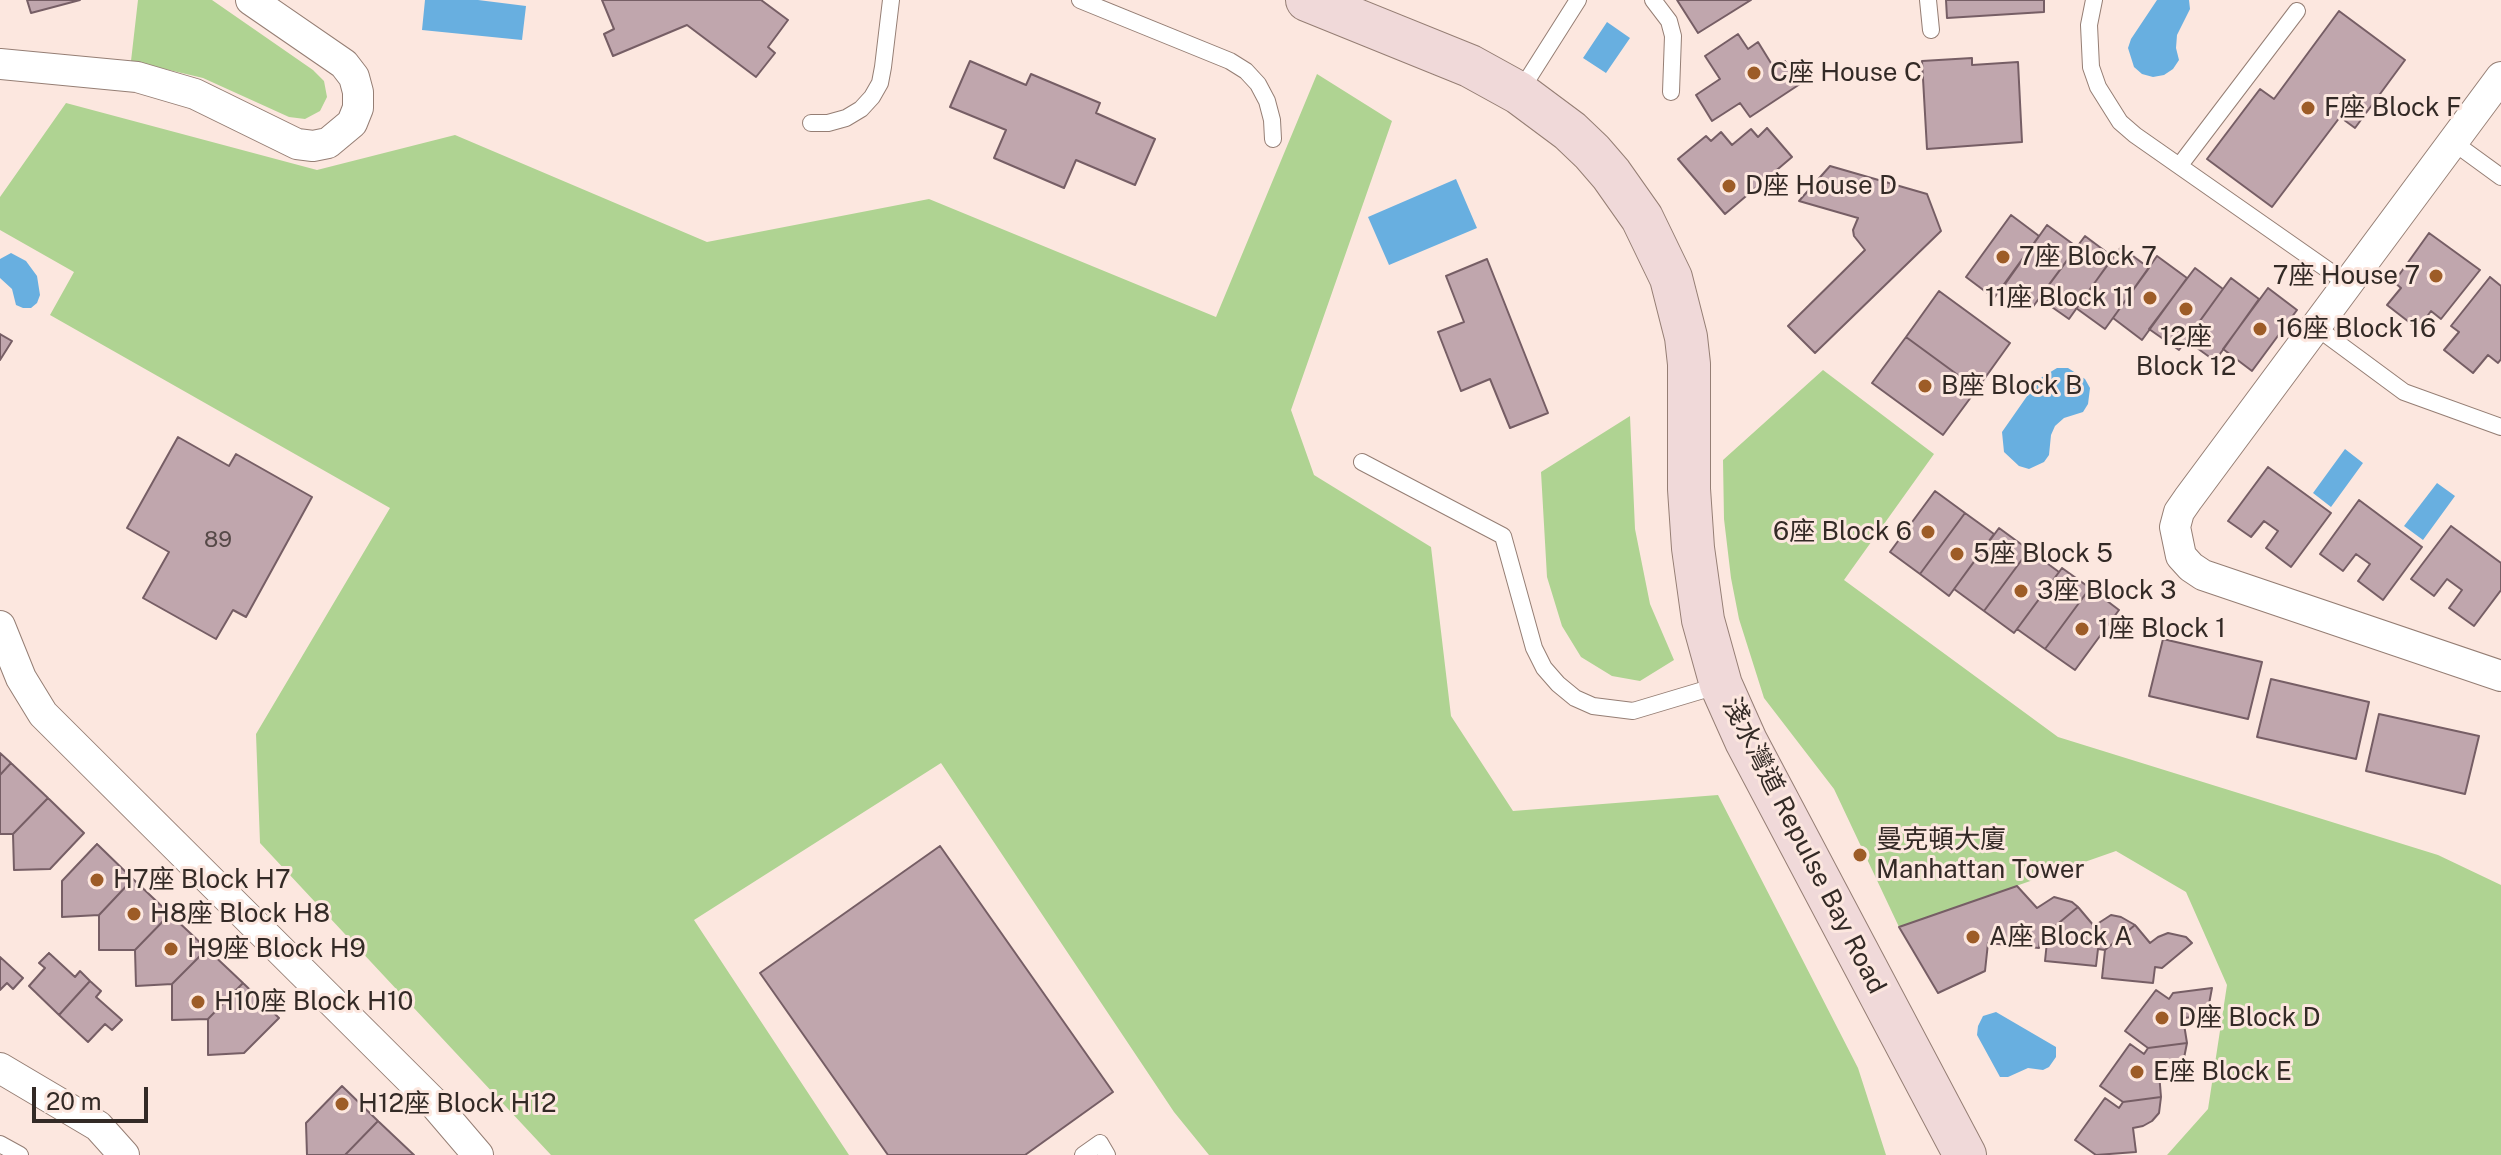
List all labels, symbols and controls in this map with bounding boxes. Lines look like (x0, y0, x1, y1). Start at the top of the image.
place label: C座 House C (1770, 57, 1922, 89)
marker: C座 House C (1745, 64, 1763, 82)
place label: F座 Block F (2324, 92, 2461, 124)
marker: F座 Block F (2299, 99, 2317, 117)
place label: D座 House D (1745, 170, 1897, 202)
marker: D座 House D (1720, 177, 1738, 195)
place label: 7座 Block 7 (2019, 241, 2157, 273)
marker: 7座 Block 7 (1994, 248, 2012, 266)
place label: 7座 House 7 (2273, 260, 2420, 292)
marker: 7座 House 7 (2427, 267, 2445, 285)
place label: 11座 Block 11 (1985, 282, 2134, 314)
marker: 11座 Block 11 (2141, 289, 2159, 307)
marker: 12座 Block 12 (2177, 300, 2195, 318)
place label: 16座 Block 16 (2276, 313, 2436, 345)
marker: 16座 Block 16 (2251, 320, 2269, 338)
place label: 12座 Block 12 (2136, 321, 2236, 382)
place label: B座 Block B (1941, 370, 2082, 402)
marker: B座 Block B (1916, 377, 1934, 395)
place label: 6座 Block 6 (1773, 516, 1912, 548)
marker: 6座 Block 6 (1919, 523, 1937, 541)
house number: 89 (204, 527, 232, 553)
place label: 5座 Block 5 (1973, 538, 2113, 570)
marker: 5座 Block 5 (1948, 545, 1966, 563)
place label: 3座 Block 3 (2037, 575, 2176, 607)
marker: 3座 Block 3 (2012, 582, 2030, 600)
place label: 1座 Block 1 (2098, 613, 2226, 645)
marker: 1座 Block 1 (2073, 620, 2091, 638)
street label: 淺水灣道 Repulse Bay Road (1716, 693, 1892, 999)
place label: 曼克頓大廈 Manhattan Tower (1876, 824, 2085, 886)
marker: 曼克頓大廈 Manhattan Tower (1851, 846, 1869, 864)
place label: H7座 Block H7 (113, 864, 291, 896)
marker: H7座 Block H7 (88, 871, 106, 889)
place label: H8座 Block H8 (150, 898, 330, 930)
marker: H8座 Block H8 (125, 905, 143, 923)
place label: A座 Block A (1989, 921, 2132, 953)
marker: A座 Block A (1964, 928, 1982, 946)
place label: H9座 Block H9 (187, 933, 366, 965)
marker: H9座 Block H9 (162, 940, 180, 958)
place label: H10座 Block H10 (214, 986, 413, 1018)
marker: H10座 Block H10 (189, 993, 207, 1011)
place label: D座 Block D (2178, 1002, 2321, 1034)
marker: D座 Block D (2153, 1009, 2171, 1027)
place label: E座 Block E (2153, 1056, 2292, 1088)
marker: E座 Block E (2128, 1063, 2146, 1081)
scale bar (36, 1071, 152, 1121)
text: 20 m (46, 1087, 102, 1115)
place label: H12座 Block H12 (358, 1088, 557, 1120)
marker: H12座 Block H12 (333, 1095, 351, 1113)

